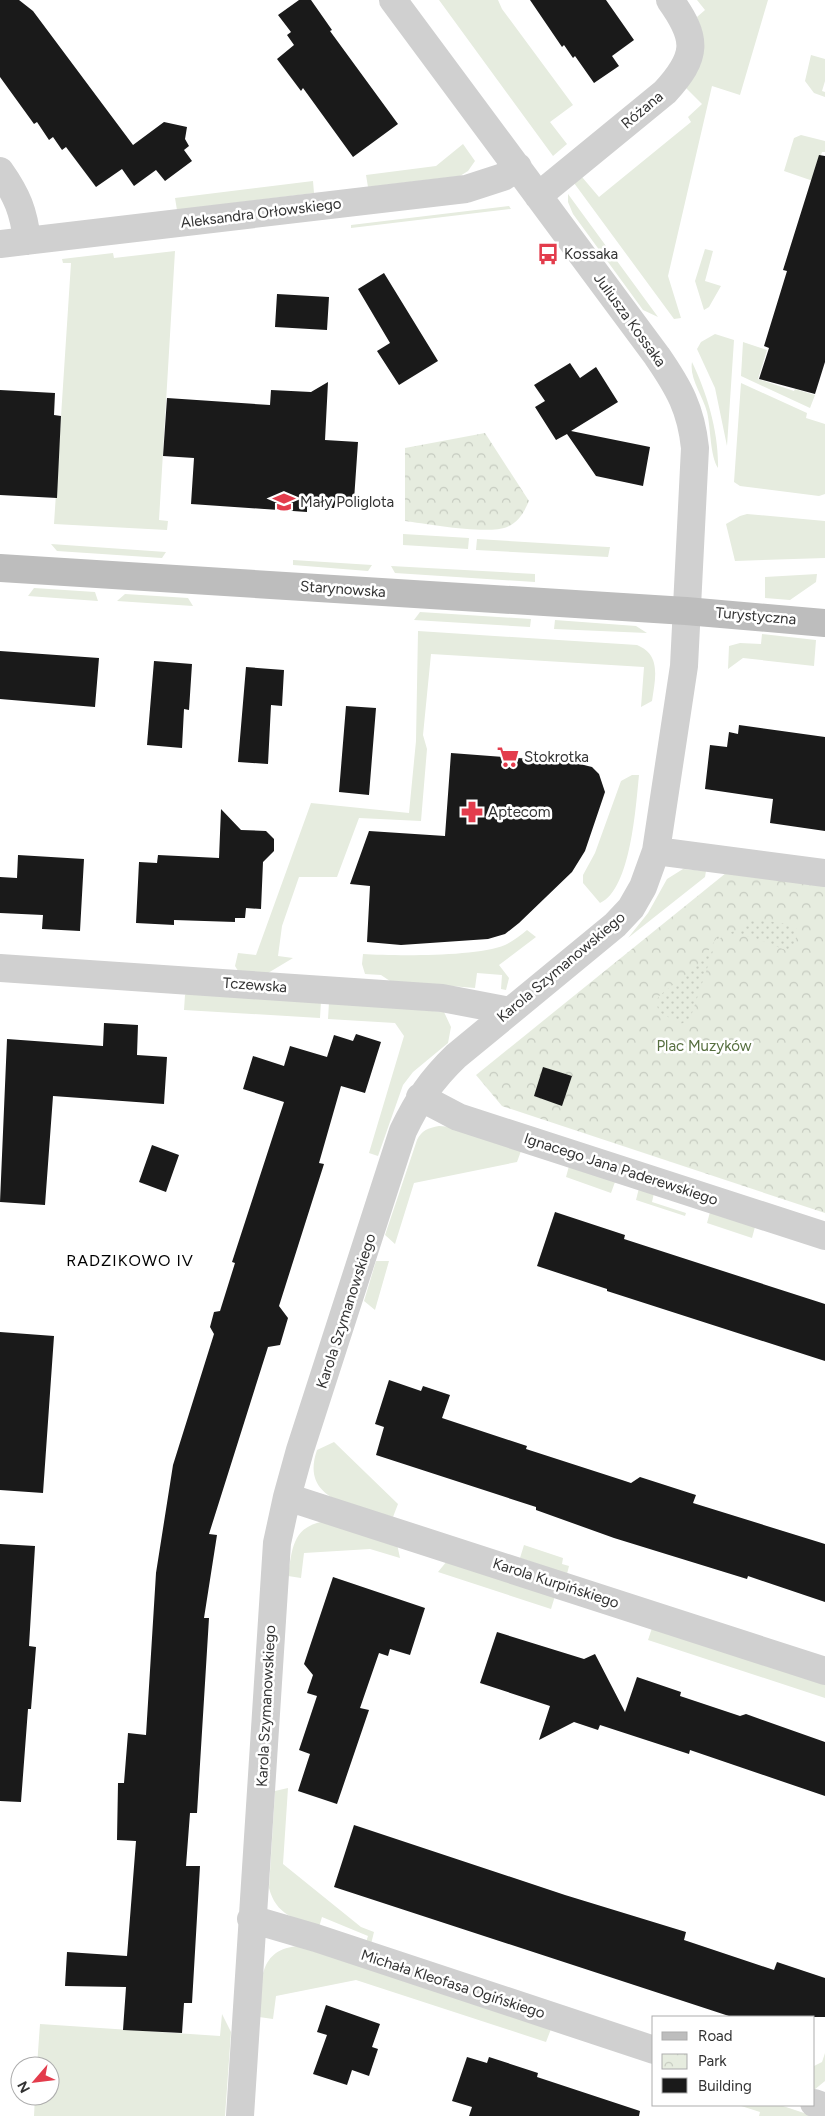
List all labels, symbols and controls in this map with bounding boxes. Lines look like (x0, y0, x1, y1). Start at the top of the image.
street label: Różana (617, 87, 667, 133)
street label: Aleksandra Orłowskiego (180, 194, 343, 232)
bus stop icon: Kossaka (535, 241, 561, 267)
place label: Kossaka (564, 245, 618, 263)
street label: Juliusza Kossaka (590, 270, 670, 370)
school or university icon: Mały Poliglota (271, 489, 297, 515)
place label: Mały Poliglota (300, 493, 394, 511)
street label: Starynowska (300, 577, 386, 601)
street label: Turystyczna (715, 604, 797, 628)
supermarket icon: Stokrotka (495, 744, 521, 770)
place label: Stokrotka (524, 748, 589, 766)
pharmacy icon: Aptecom (459, 799, 485, 825)
place label: Aptecom (488, 803, 550, 821)
street label: Karola Szymanowskiego (493, 908, 629, 1026)
street label: Tczewska (222, 974, 288, 996)
park label: Plac Muzyków (656, 1037, 752, 1055)
street label: Ignacego Jana Paderewskiego (522, 1129, 721, 1209)
street label: Karola Szymanowskiego (312, 1231, 380, 1391)
district label: RADZIKOWO IV (66, 1251, 194, 1270)
street label: Karola Kurpińskiego (491, 1554, 622, 1612)
street label: Karola Szymanowskiego (253, 1624, 279, 1787)
street label: Michała Kleofasa Ogińskiego (359, 1946, 548, 2022)
legend (652, 2016, 815, 2106)
text: Road (698, 2027, 733, 2045)
text: Park (698, 2052, 727, 2070)
north arrow (10, 2056, 60, 2106)
text: Building (698, 2077, 752, 2095)
text: N (14, 2078, 34, 2096)

